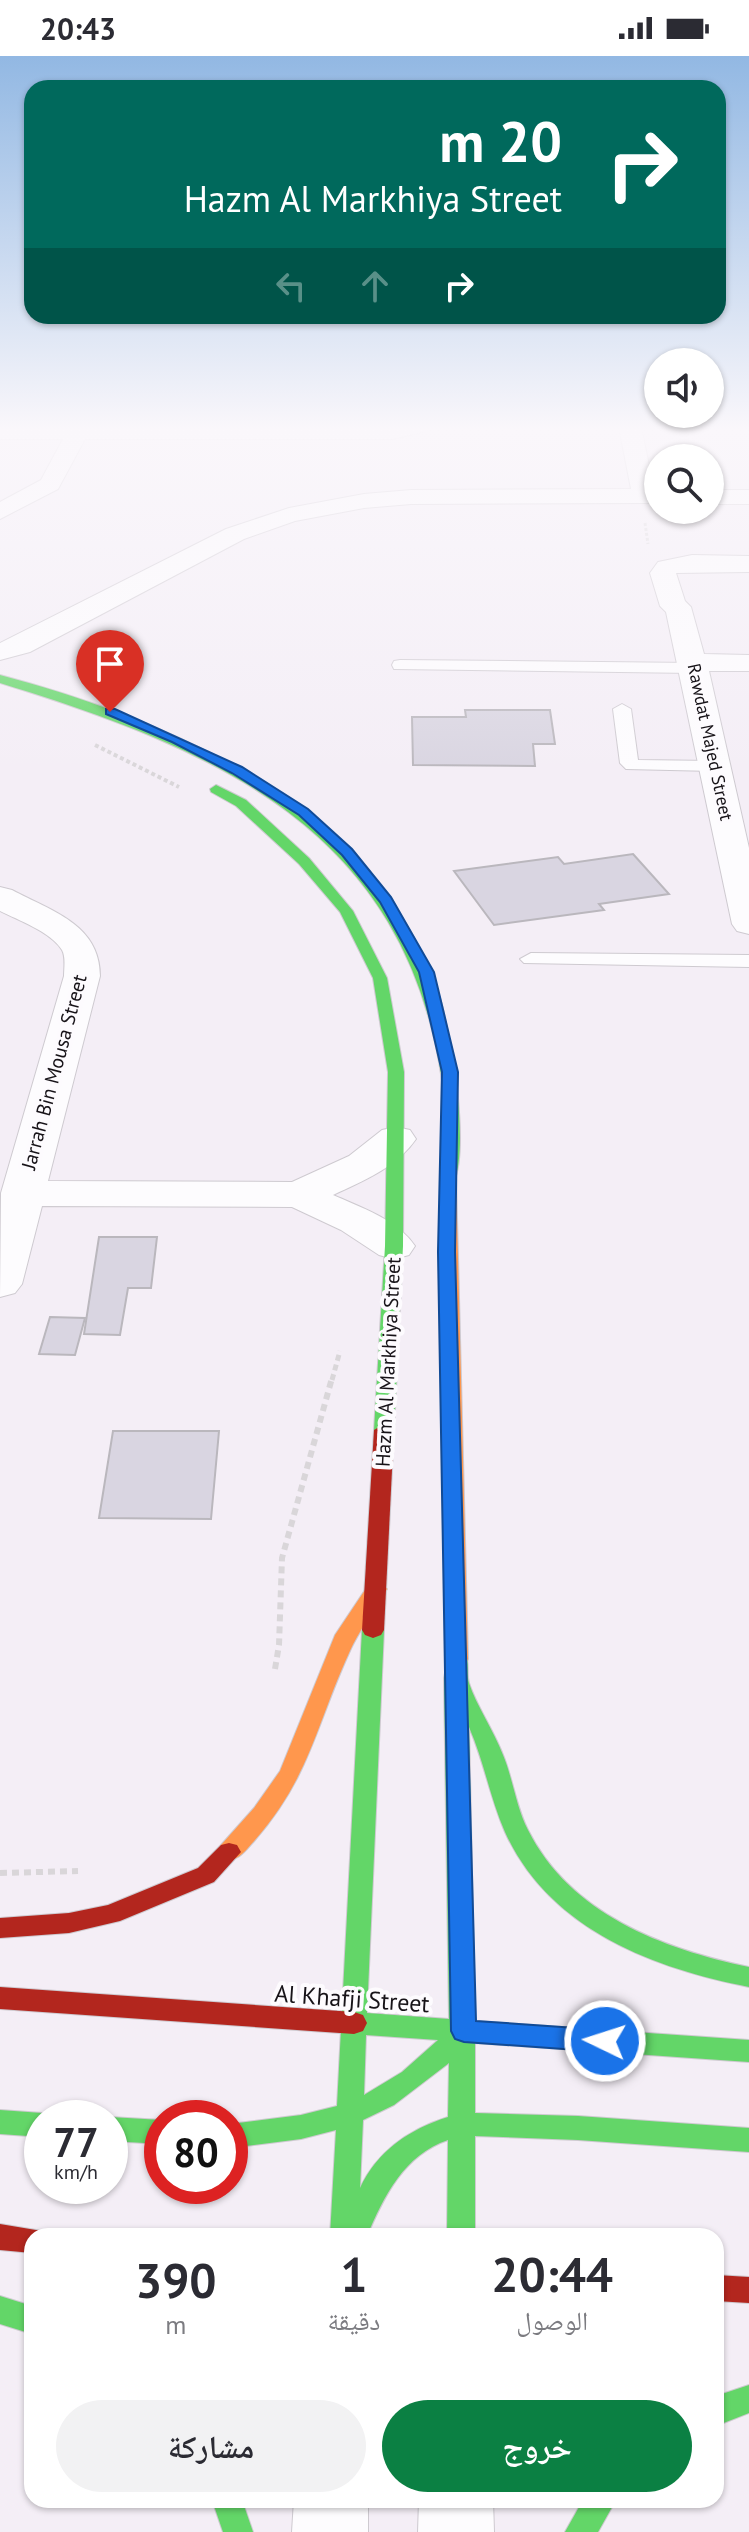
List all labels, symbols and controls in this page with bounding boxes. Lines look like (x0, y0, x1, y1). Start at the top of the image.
text: 20:43 (40, 9, 116, 48)
text: 20 m (439, 105, 562, 177)
icon: right (590, 112, 694, 216)
text: Hazm Al Markhiya Street (184, 175, 562, 222)
icon: left (269, 264, 313, 308)
icon: ahead (353, 264, 397, 308)
icon: right (437, 264, 481, 308)
map controls (644, 348, 724, 524)
button: sound (644, 348, 724, 428)
button: search (644, 444, 724, 524)
pin (76, 630, 144, 712)
icon: arrive (88, 642, 132, 686)
street label: Rawdat Majed Street (683, 661, 738, 822)
street label: Jarrah Bin Mousa Street (15, 971, 93, 1173)
street label: Hazm Al Markhiya Street (370, 1256, 406, 1468)
street label: Al Khafji Street (273, 1978, 431, 2019)
position arrow (563, 1999, 647, 2083)
speed limit sign: 80 (144, 2100, 248, 2204)
text: 77 (53, 2116, 99, 2168)
text: km/h (54, 2159, 98, 2185)
text: 1 (340, 2243, 368, 2305)
text: 20:44 (491, 2243, 613, 2305)
text: 390 (135, 2249, 217, 2311)
text: دقيقة (328, 2304, 380, 2337)
text: الوصول (516, 2304, 588, 2337)
text: m (165, 2308, 186, 2341)
button: مشاركة (56, 2400, 366, 2492)
button: خروج (382, 2400, 692, 2492)

